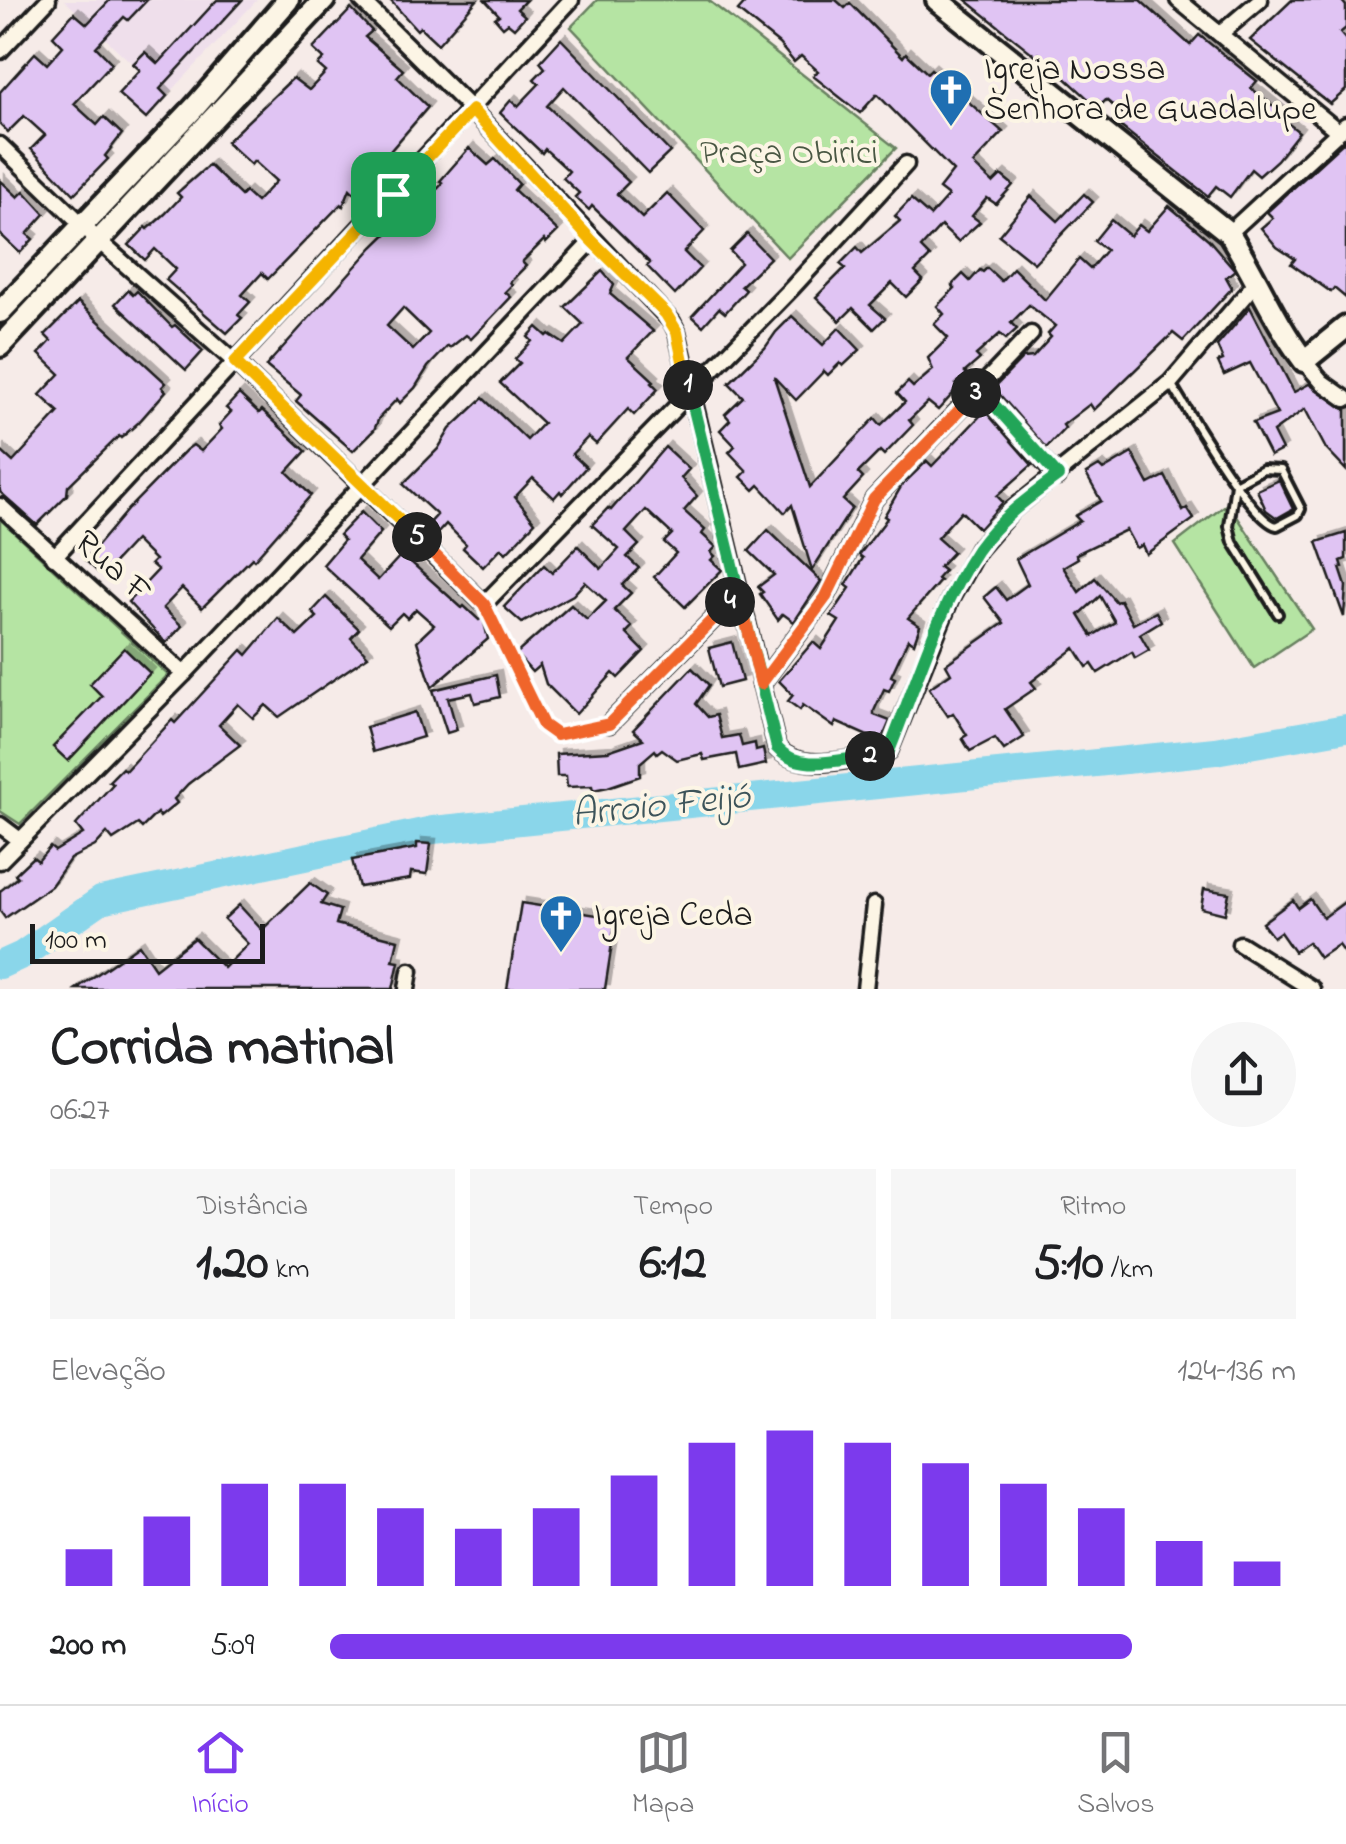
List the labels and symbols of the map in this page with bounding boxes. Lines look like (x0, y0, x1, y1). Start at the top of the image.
place label: Igreja Nossa Senhora de Guadalupe (984, 45, 1317, 136)
church icon: Igreja Nossa Senhora de Guadalupe (928, 67, 974, 128)
park label: Praça Obirici (700, 129, 878, 180)
pin (351, 152, 436, 237)
pin: 1 (663, 360, 713, 410)
pin: 3 (951, 368, 1001, 418)
pin: 5 (392, 512, 442, 562)
street label: Rua F (62, 519, 162, 617)
pin: 4 (705, 577, 755, 627)
pin: 2 (845, 731, 895, 781)
water label: Arroio Feijó (569, 770, 754, 844)
place label: Igreja Ceda (594, 891, 753, 942)
church icon: Igreja Ceda (538, 893, 584, 954)
scale bar (30, 919, 265, 964)

